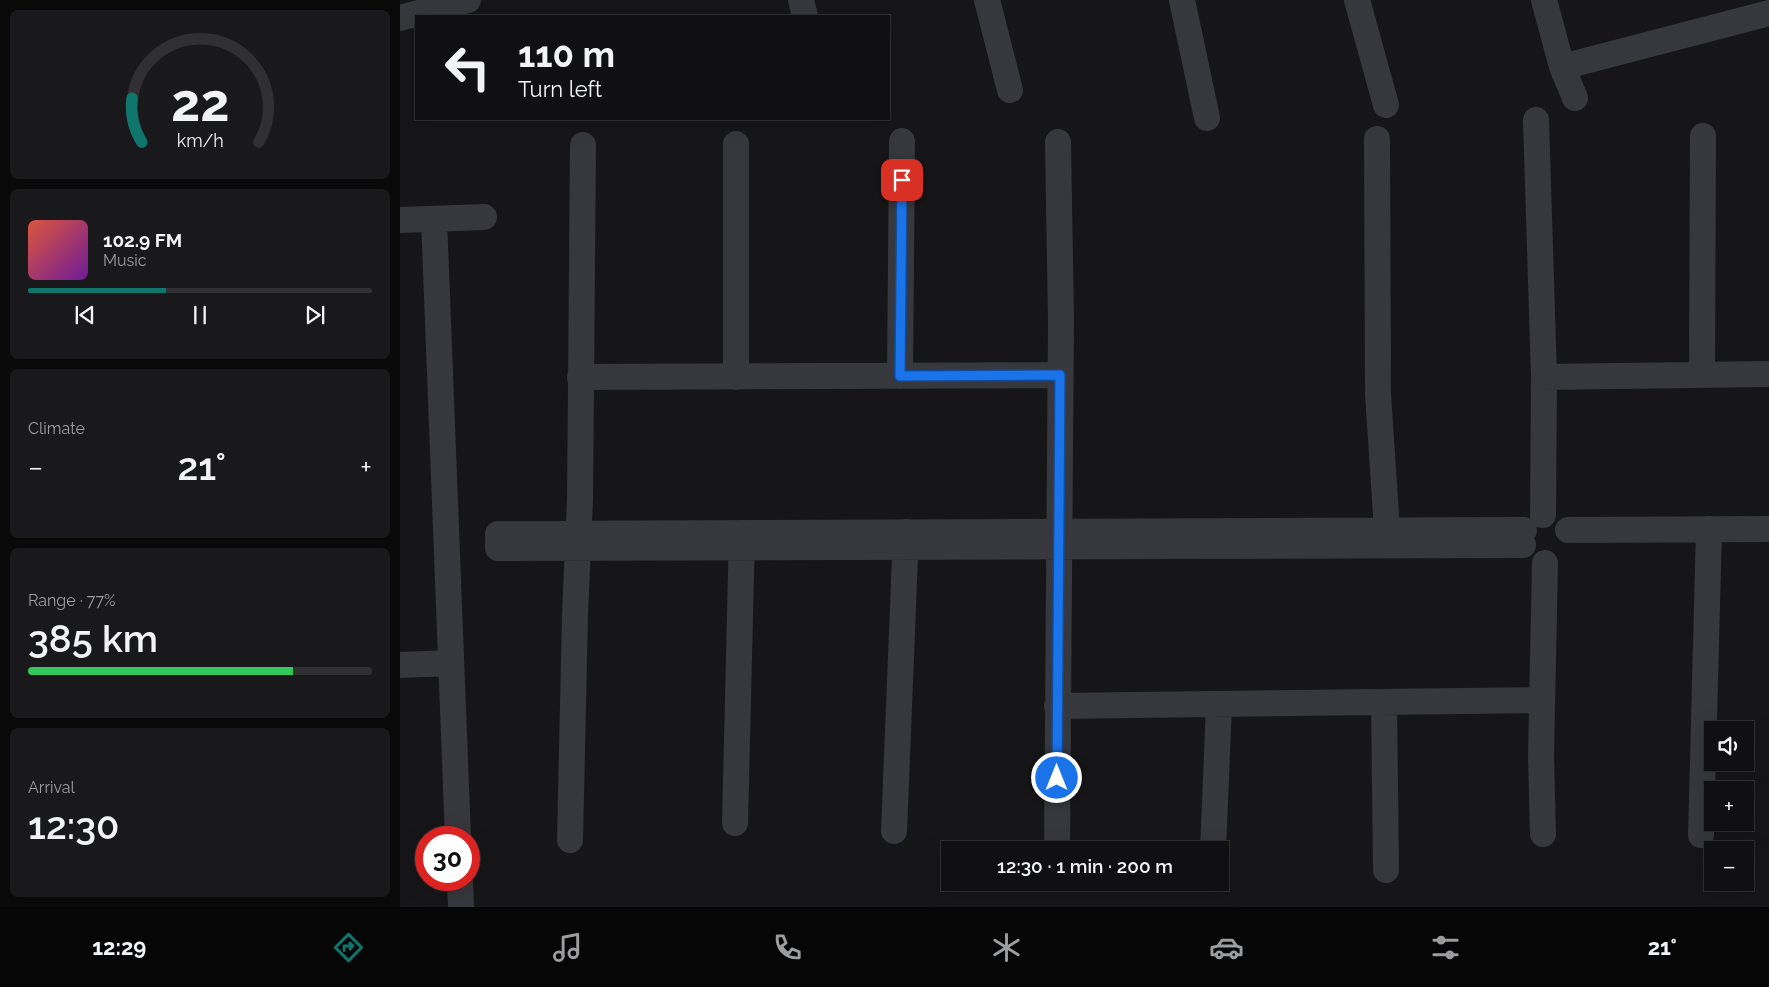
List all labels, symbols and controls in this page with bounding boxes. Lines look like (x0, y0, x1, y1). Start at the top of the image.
text: 110 m (518, 34, 615, 75)
icon: left (435, 35, 500, 100)
text: 22 (171, 72, 229, 133)
text: Turn left (518, 76, 602, 102)
text: km/h (176, 130, 224, 151)
pin (881, 159, 923, 201)
icon: arrive (888, 166, 916, 194)
text: 102.9 FM (103, 229, 182, 251)
text: Music (103, 251, 147, 270)
icon: previous (71, 301, 99, 329)
icon: pause (186, 301, 214, 329)
icon: next (301, 301, 329, 329)
text: Climate (28, 419, 85, 438)
text: 21° (177, 444, 226, 489)
text: − (28, 451, 43, 484)
text: + (360, 451, 372, 484)
text: Range · 77% (28, 591, 115, 610)
text: 385 km (28, 616, 158, 661)
map controls (1704, 721, 1754, 891)
button: sound (1704, 721, 1754, 771)
position arrow (1030, 751, 1082, 803)
text: Arrival (28, 778, 75, 797)
button: + (1704, 781, 1754, 831)
text: 12:30 (28, 803, 119, 848)
speed limit sign: 30 (415, 826, 480, 891)
button: − (1704, 841, 1754, 891)
text: 12:30 · 1 min · 200 m (997, 855, 1173, 877)
icon: directions (331, 930, 366, 965)
icon: music (550, 930, 585, 965)
icon: phone (770, 930, 805, 965)
icon: climate (989, 930, 1024, 965)
icon: car (1209, 930, 1244, 965)
icon: filters (1428, 930, 1463, 965)
text: 12:29 (92, 934, 146, 960)
text: 21° (1648, 934, 1677, 960)

